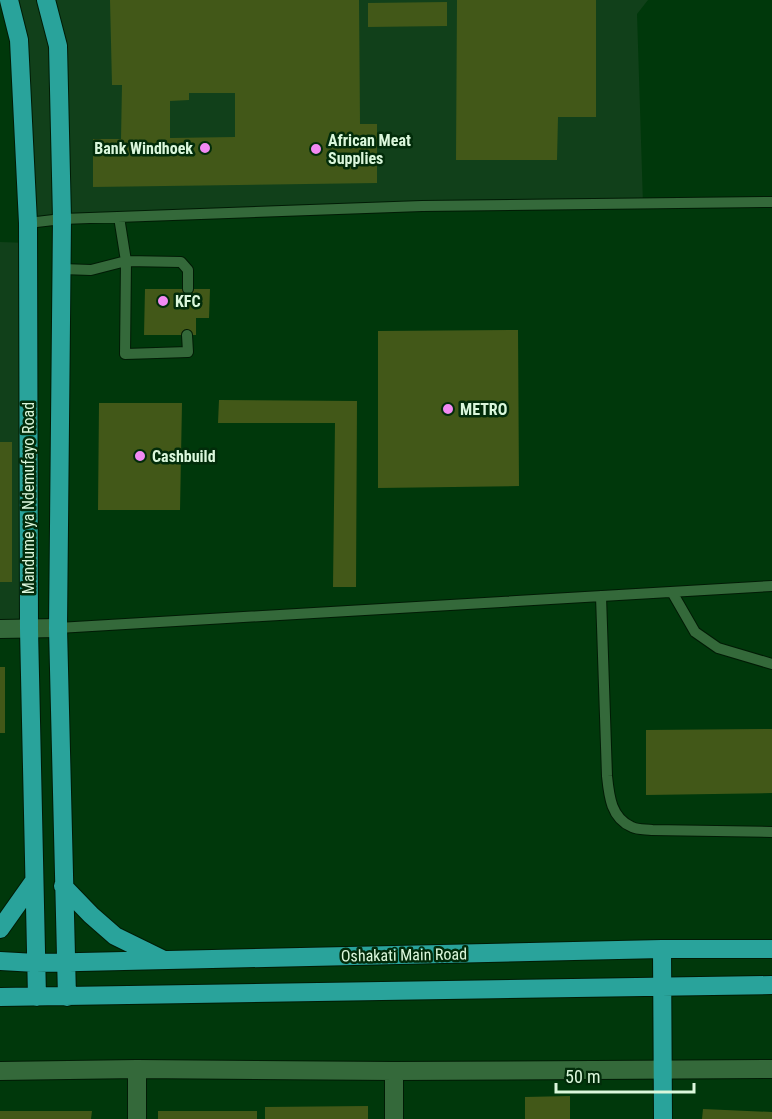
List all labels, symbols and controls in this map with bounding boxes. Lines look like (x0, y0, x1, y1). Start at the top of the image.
place label: African Meat Supplies (328, 131, 411, 168)
place label: Bank Windhoek (94, 139, 193, 158)
marker: Bank Windhoek (198, 141, 212, 155)
marker: African Meat Supplies (309, 142, 323, 156)
place label: KFC (175, 292, 201, 311)
marker: KFC (156, 294, 170, 308)
place label: METRO (460, 400, 507, 419)
street label: Mandume ya Ndemufayo Road (19, 402, 38, 594)
marker: METRO (441, 402, 455, 416)
place label: Cashbuild (152, 447, 216, 466)
marker: Cashbuild (133, 449, 147, 463)
street label: Oshakati Main Road (341, 944, 467, 966)
scale bar (556, 1056, 694, 1094)
text: 50 m (565, 1066, 600, 1087)

